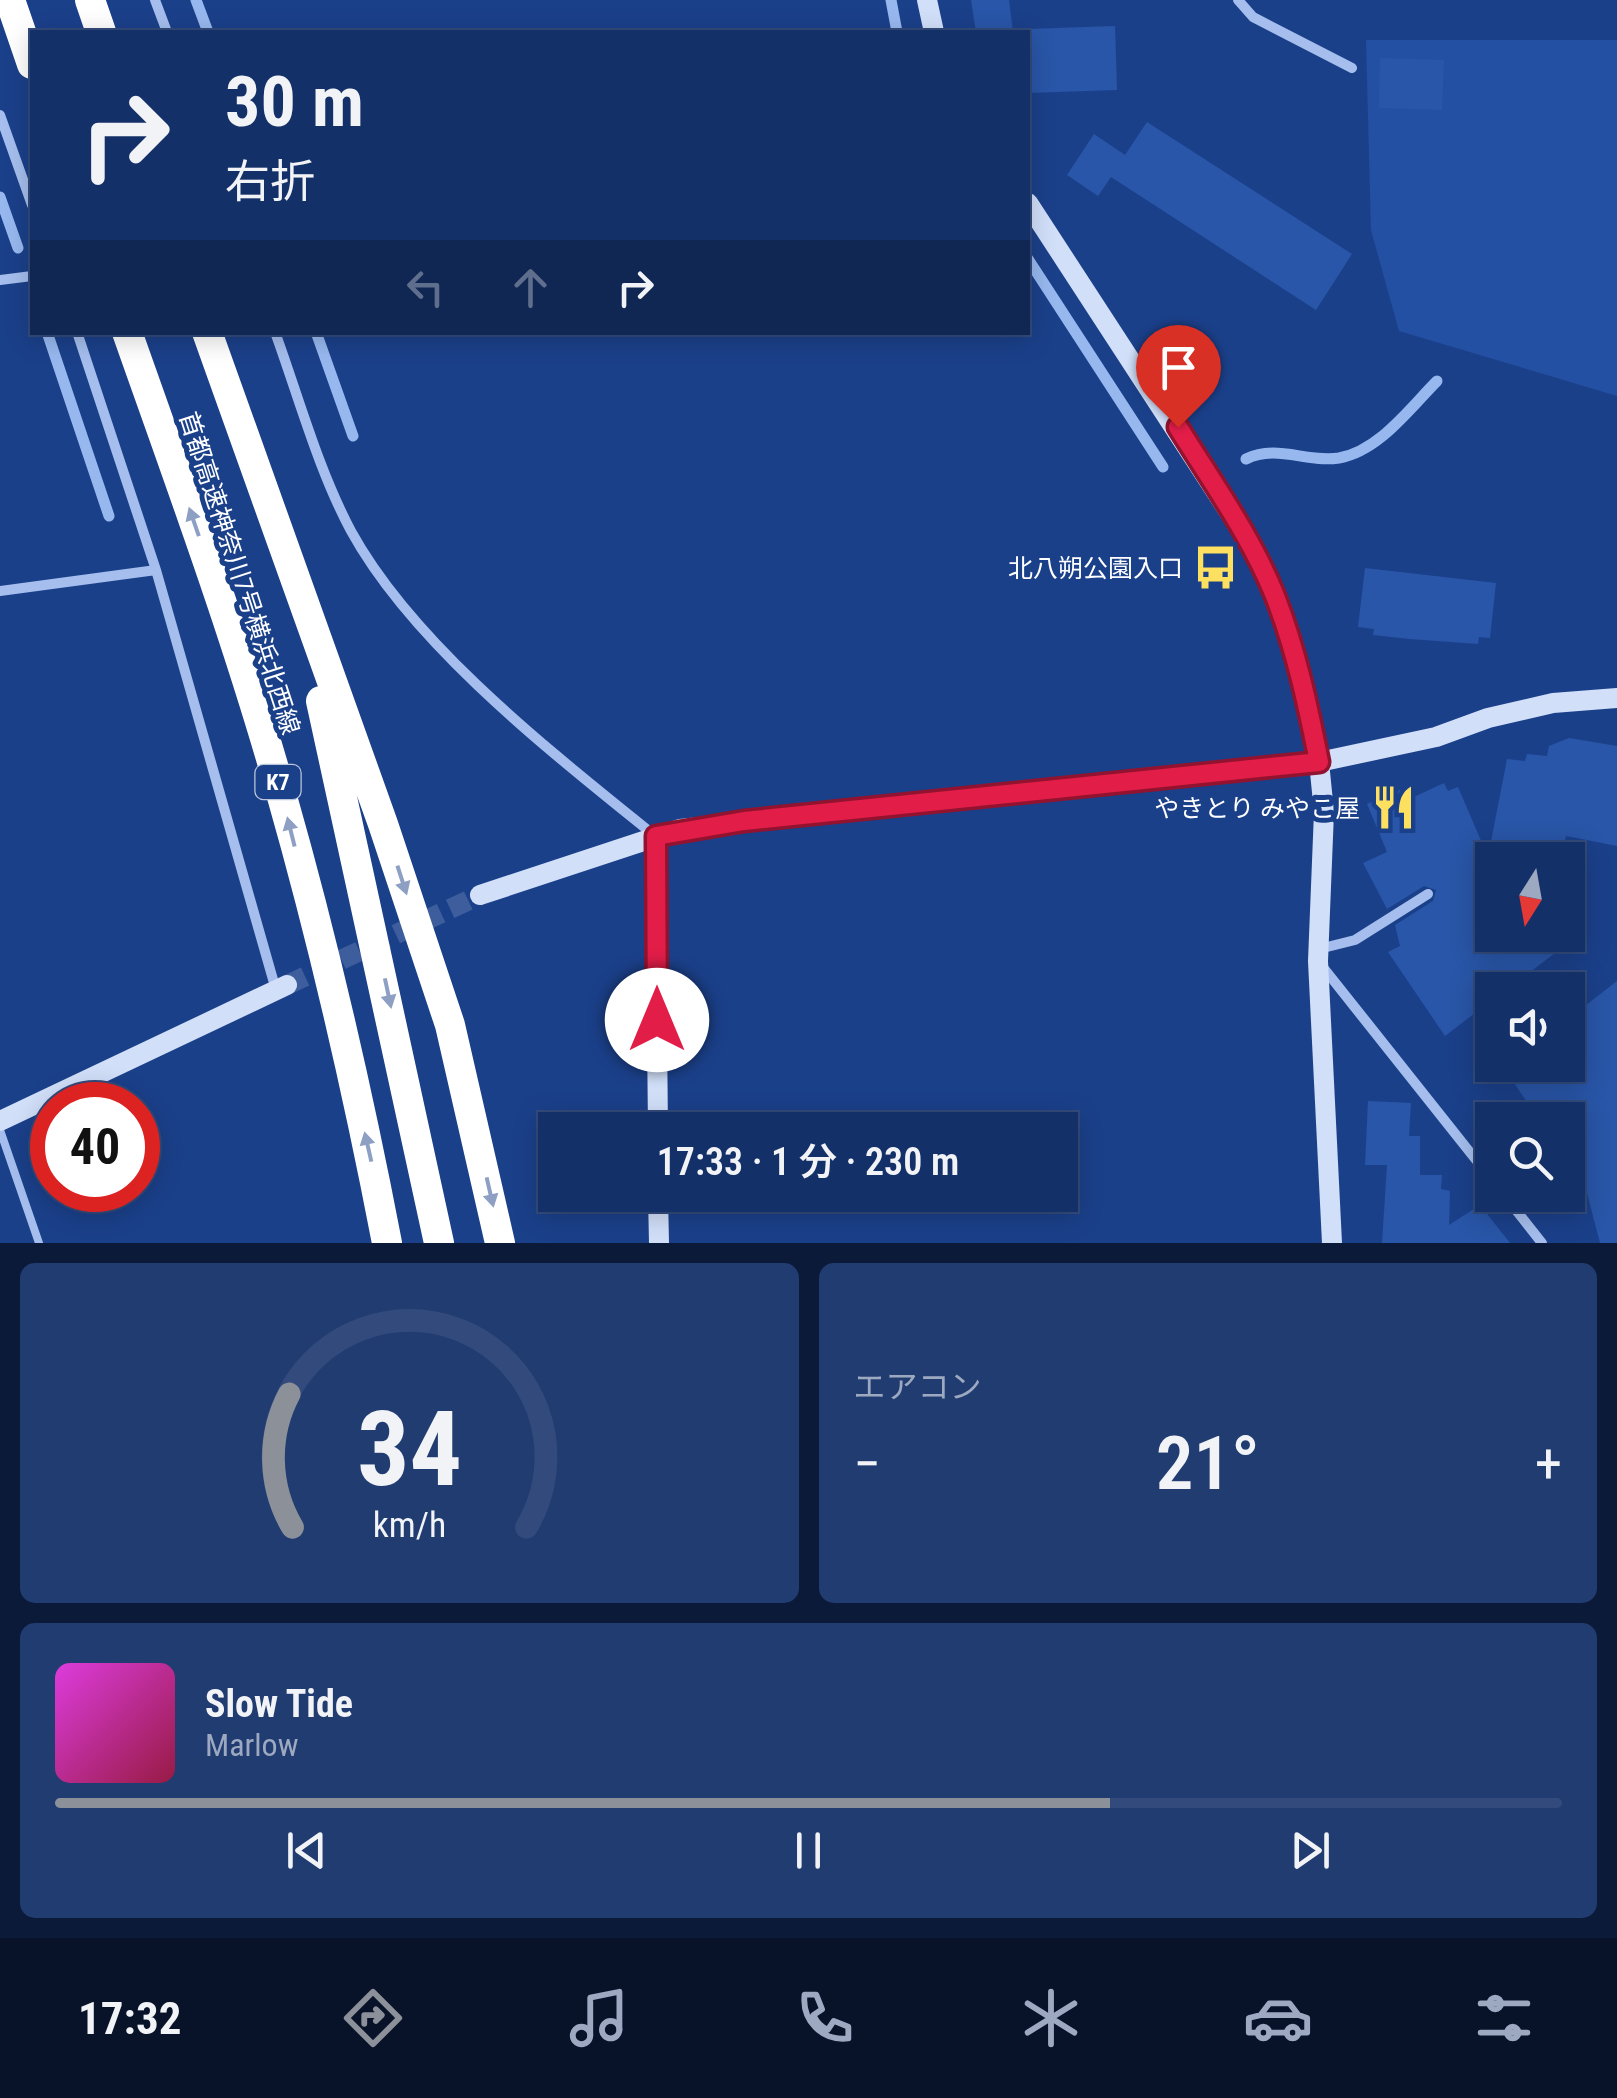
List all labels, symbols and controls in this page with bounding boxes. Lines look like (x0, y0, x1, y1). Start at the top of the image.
text: 30 m (225, 61, 364, 143)
icon: right (60, 70, 190, 200)
text: 右折 (225, 155, 315, 208)
icon: left (398, 260, 453, 315)
icon: ahead (503, 260, 558, 315)
icon: right (608, 260, 663, 315)
pin (1136, 325, 1221, 428)
icon: arrive (1151, 340, 1206, 395)
street label: 首都高速神奈川7号横浜北西線 (174, 408, 305, 738)
one-way arrow (185, 506, 200, 536)
bus stop icon: 北八朔公園入口 (1192, 544, 1240, 592)
place label: 北八朔公園入口 (1008, 554, 1183, 583)
road number: K7 (256, 765, 300, 799)
restaurant icon: やきとり みやこ屋 (1369, 784, 1417, 832)
place label: やきとり みやこ屋 (1154, 794, 1360, 823)
one-way arrow (282, 816, 298, 847)
north arrow (1475, 842, 1585, 952)
map controls (1475, 842, 1585, 1212)
one-way arrow (395, 865, 410, 895)
position arrow (605, 968, 709, 1072)
button: sound (1475, 972, 1585, 1082)
one-way arrow (380, 978, 396, 1009)
speed limit sign: 40 (30, 1082, 160, 1212)
button: search (1475, 1102, 1585, 1212)
one-way arrow (360, 1131, 375, 1162)
text: 17:33 · 1 分 · 230 m (657, 1140, 959, 1184)
one-way arrow (483, 1177, 498, 1208)
text: エアコン (854, 1368, 982, 1406)
text: 34 (357, 1389, 462, 1510)
text: 21° (1156, 1419, 1260, 1507)
text: − (854, 1432, 881, 1496)
text: + (1535, 1432, 1562, 1496)
text: km/h (372, 1504, 446, 1546)
text: Slow Tide (205, 1682, 353, 1726)
text: Marlow (205, 1726, 298, 1764)
icon: previous (279, 1823, 334, 1878)
icon: pause (781, 1823, 836, 1878)
icon: next (1283, 1823, 1338, 1878)
icon: directions (338, 1983, 408, 2053)
icon: music (564, 1983, 634, 2053)
icon: phone (790, 1983, 860, 2053)
icon: climate (1016, 1983, 1086, 2053)
icon: car (1243, 1983, 1313, 2053)
icon: filters (1469, 1983, 1539, 2053)
text: 17:32 (78, 1992, 181, 2045)

